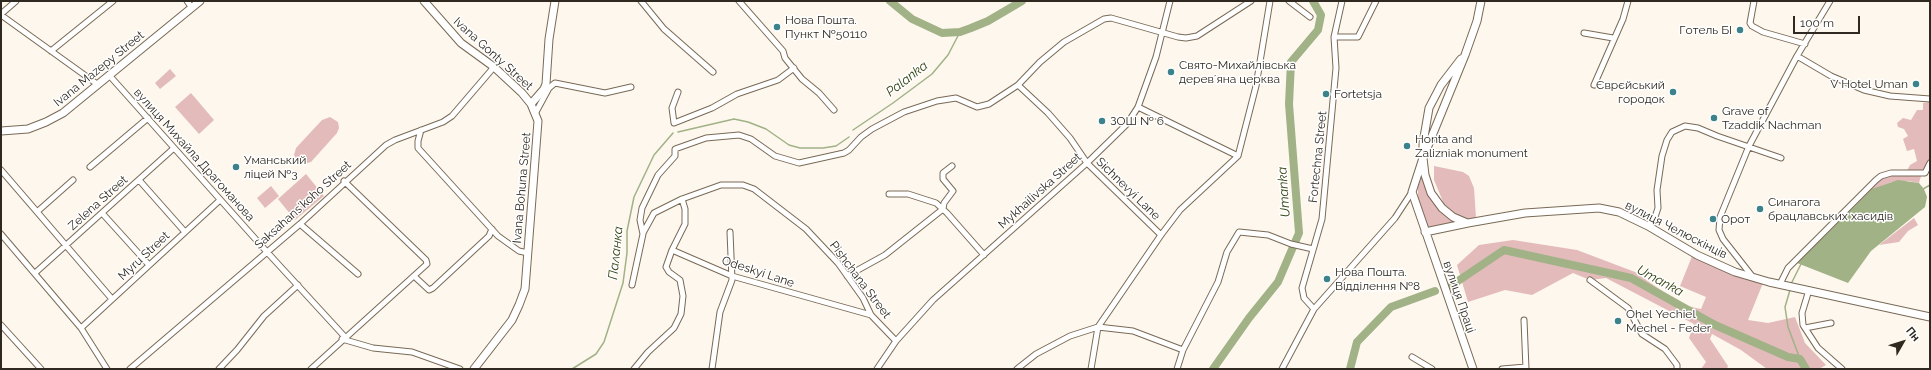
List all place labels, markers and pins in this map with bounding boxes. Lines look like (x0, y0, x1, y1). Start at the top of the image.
place label: Нова Пошта. Пункт №50110 (785, 13, 867, 41)
marker: Нова Пошта. Пункт №50110 (772, 22, 782, 32)
place label: Готель БІ (1679, 23, 1732, 37)
marker: Готель БІ (1735, 25, 1745, 35)
place label: Свято-Михайлівська деревʼяна церква (1179, 58, 1296, 86)
marker: Свято-Михайлівська деревʼяна церква (1166, 67, 1176, 77)
place label: V Hotel Uman (1830, 77, 1908, 91)
place label: Єврєйський городок (1596, 78, 1665, 106)
marker: V Hotel Uman (1911, 79, 1921, 89)
place label: Fortetsja (1334, 87, 1382, 101)
marker: Єврєйський городок (1668, 87, 1678, 97)
marker: Fortetsja (1321, 89, 1331, 99)
place label: Grave of Tzaddik Nachman (1722, 104, 1822, 132)
marker: Grave of Tzaddik Nachman (1709, 113, 1719, 123)
place label: ЗОШ № 6 (1110, 114, 1164, 128)
marker: ЗОШ № 6 (1097, 116, 1107, 126)
place label: Honta and Zalizniak monument (1415, 132, 1528, 160)
marker: Honta and Zalizniak monument (1402, 141, 1412, 151)
place label: Уманський ліцей №3 (244, 153, 306, 181)
marker: Уманський ліцей №3 (231, 162, 241, 172)
place label: Синагога брацлавських хасидів (1768, 195, 1893, 223)
marker: Синагога брацлавських хасидів (1755, 204, 1765, 214)
place label: Орот (1721, 212, 1750, 226)
marker: Орот (1708, 214, 1718, 224)
place label: Нова Пошта. Відділення №8 (1335, 265, 1420, 293)
marker: Нова Пошта. Відділення №8 (1322, 274, 1332, 284)
place label: Ohel Yechiel Mechel - Feder (1626, 307, 1711, 335)
marker: Ohel Yechiel Mechel - Feder (1613, 316, 1623, 326)

